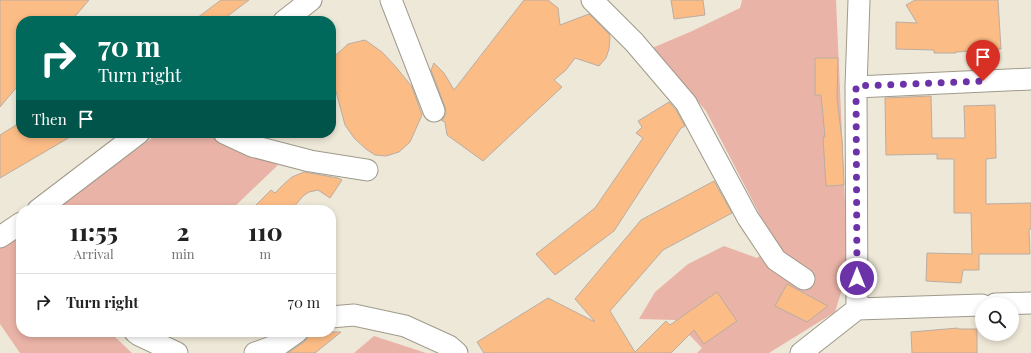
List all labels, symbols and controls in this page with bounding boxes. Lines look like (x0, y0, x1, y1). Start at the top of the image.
text: 70 m (98, 27, 161, 64)
icon: right (32, 32, 84, 84)
pin (966, 40, 1000, 81)
icon: arrive (972, 46, 994, 68)
text: Turn right (98, 63, 181, 87)
icon: arrive (75, 108, 97, 130)
text: Then (32, 109, 67, 129)
text: 11:55 (69, 215, 118, 247)
text: 2 (177, 215, 189, 247)
text: 110 (248, 215, 283, 247)
text: Arrival (74, 245, 114, 262)
text: min (171, 245, 195, 262)
text: m (260, 245, 271, 262)
position arrow (836, 257, 878, 299)
icon: right (32, 291, 54, 313)
text: Turn right (66, 292, 139, 312)
text: 70 m (288, 292, 320, 312)
map controls (975, 297, 1019, 341)
button: search (975, 297, 1019, 341)

